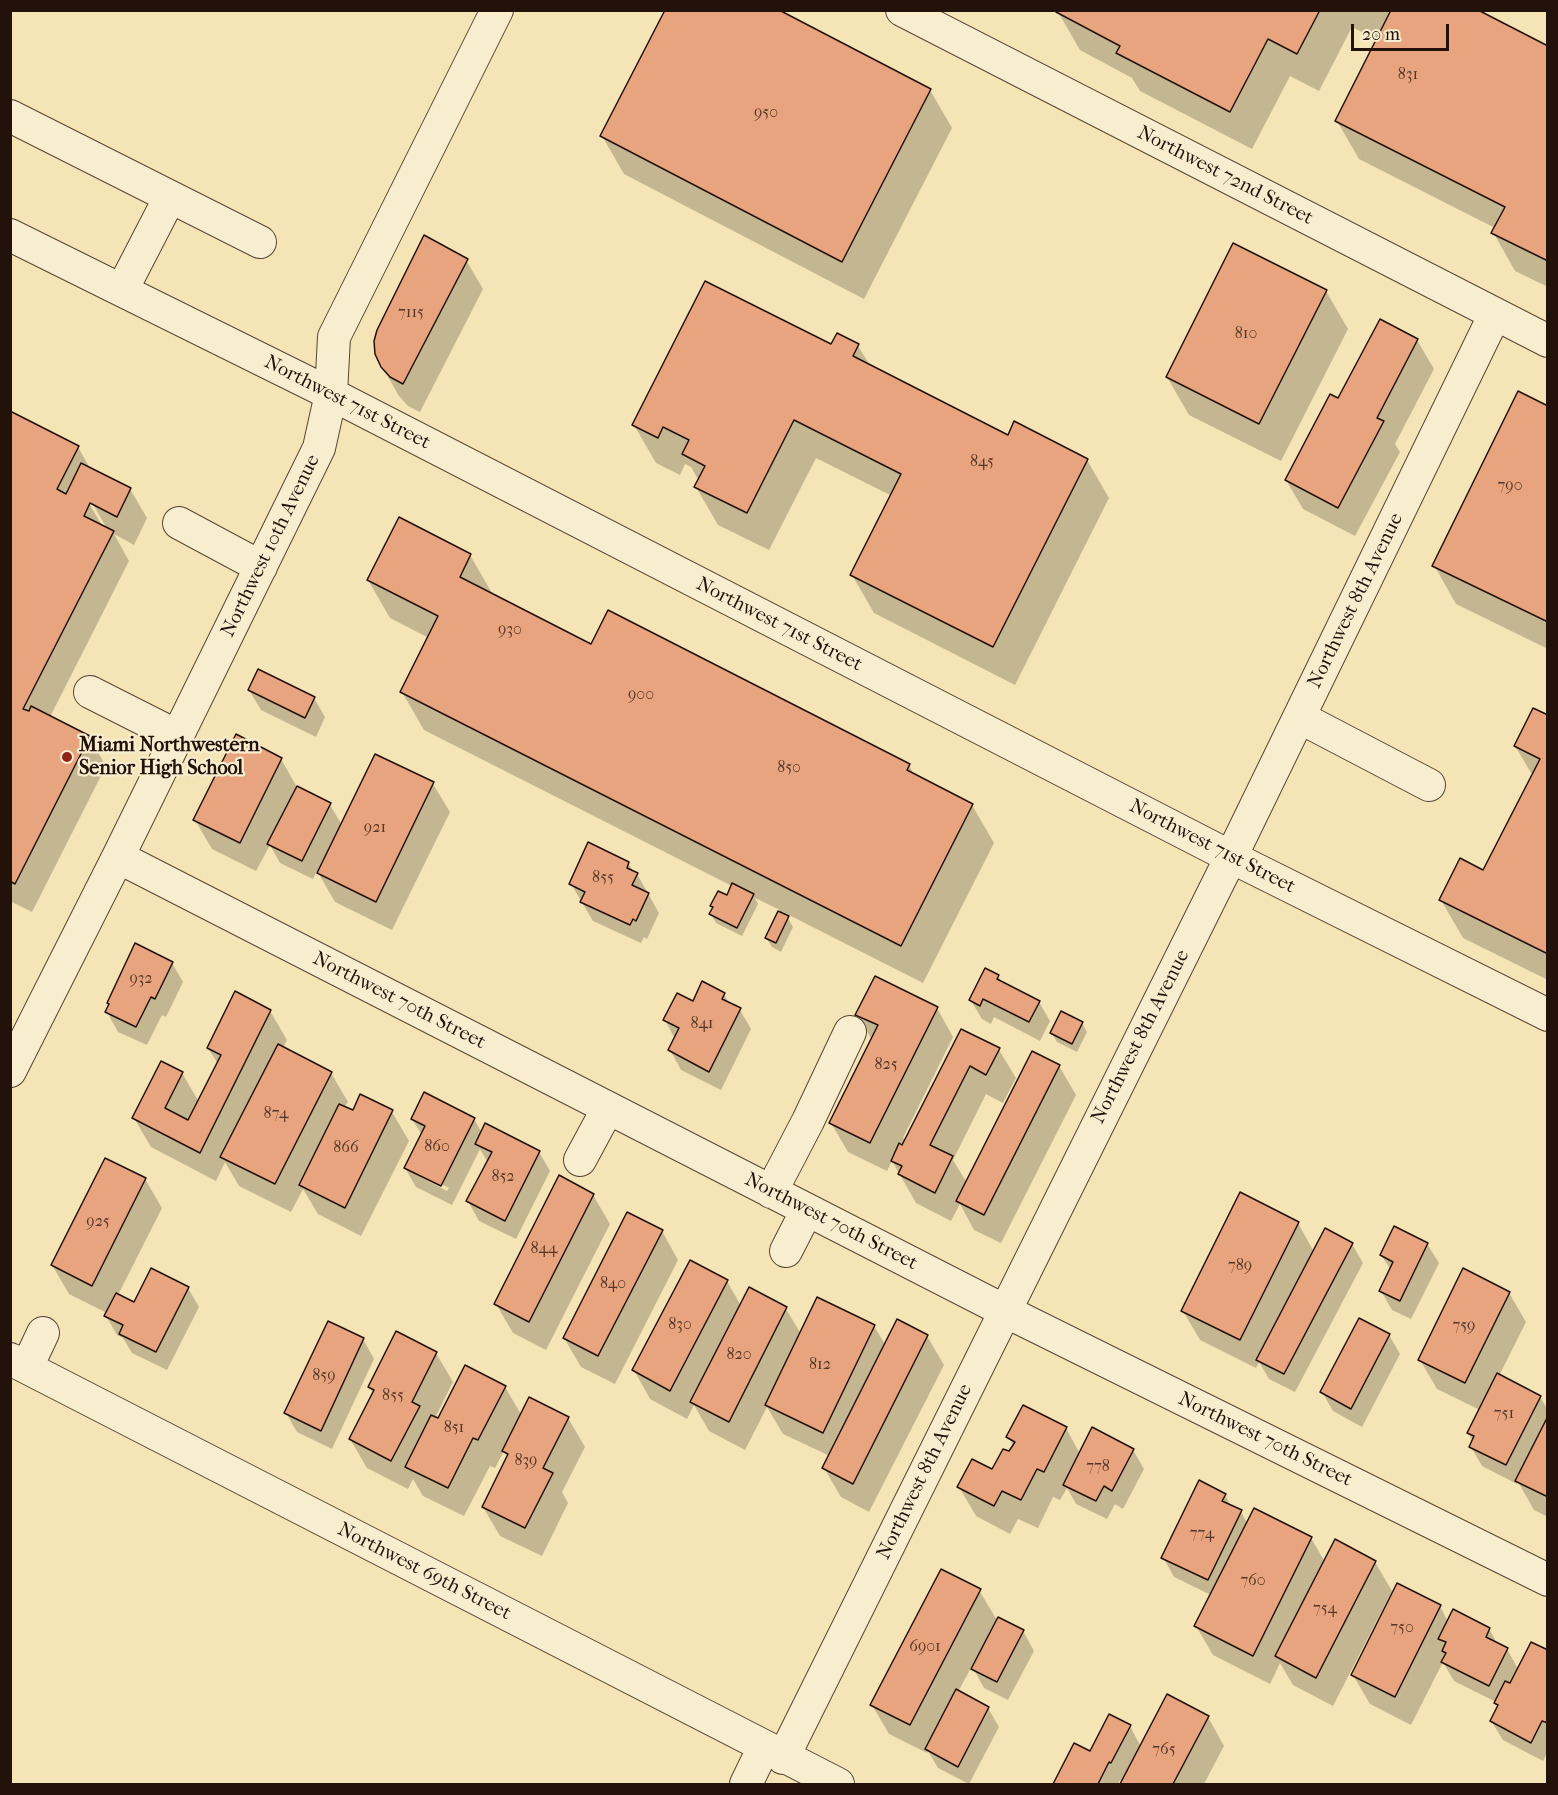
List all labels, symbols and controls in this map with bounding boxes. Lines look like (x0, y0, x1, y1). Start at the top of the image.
scale bar (1354, 12, 1452, 50)
text: 20 m (1362, 24, 1400, 45)
house number: 831 (1398, 65, 1418, 85)
house number: 950 (754, 103, 778, 123)
street label: Northwest 72nd Street (1133, 121, 1317, 231)
house number: 7115 (398, 303, 424, 323)
house number: 810 (1235, 324, 1257, 344)
street label: Northwest 71st Street (260, 351, 434, 455)
street label: Northwest 10th Avenue (216, 451, 326, 641)
house number: 845 (970, 452, 994, 472)
house number: 790 (1498, 476, 1522, 496)
street label: Northwest 8th Avenue (1303, 510, 1409, 692)
street label: Northwest 71st Street (692, 573, 866, 677)
house number: 930 (498, 620, 522, 640)
house number: 900 (628, 685, 654, 705)
place label: Miami Northwestern Senior High School (79, 734, 260, 781)
marker: Miami Northwestern Senior High School (60, 750, 74, 764)
house number: 850 (777, 758, 801, 778)
street label: Northwest 71st Street (1125, 795, 1299, 899)
house number: 921 (364, 818, 386, 838)
house number: 855 (592, 868, 614, 888)
street label: Northwest 8th Avenue (1087, 946, 1195, 1128)
street label: Northwest 70th Street (309, 947, 489, 1055)
house number: 932 (129, 969, 153, 989)
house number: 841 (690, 1014, 714, 1034)
house number: 825 (874, 1055, 898, 1075)
house number: 874 (264, 1104, 288, 1124)
house number: 860 (424, 1137, 450, 1157)
house number: 866 (333, 1138, 359, 1158)
house number: 852 (491, 1167, 515, 1187)
street label: Northwest 70th Street (741, 1168, 921, 1276)
house number: 925 (86, 1212, 110, 1232)
house number: 844 (531, 1239, 557, 1259)
house number: 789 (1228, 1256, 1252, 1276)
house number: 840 (600, 1274, 626, 1294)
house number: 830 (668, 1315, 692, 1335)
house number: 759 (1452, 1316, 1476, 1336)
house number: 820 (726, 1345, 752, 1365)
house number: 812 (809, 1355, 831, 1375)
house number: 859 (312, 1366, 336, 1386)
street label: Northwest 8th Avenue (872, 1381, 978, 1563)
house number: 855 (382, 1386, 404, 1406)
street label: Northwest 70th Street (1174, 1387, 1356, 1493)
house number: 751 (1494, 1404, 1514, 1424)
house number: 851 (444, 1418, 464, 1438)
house number: 839 (515, 1451, 537, 1471)
house number: 778 (1086, 1457, 1110, 1477)
street label: Northwest 69th Street (333, 1518, 515, 1626)
house number: 774 (1190, 1524, 1214, 1544)
house number: 760 (1240, 1571, 1266, 1591)
house number: 754 (1313, 1599, 1337, 1619)
house number: 750 (1390, 1618, 1414, 1638)
house number: 6901 (909, 1637, 941, 1657)
house number: 765 (1152, 1740, 1176, 1760)

